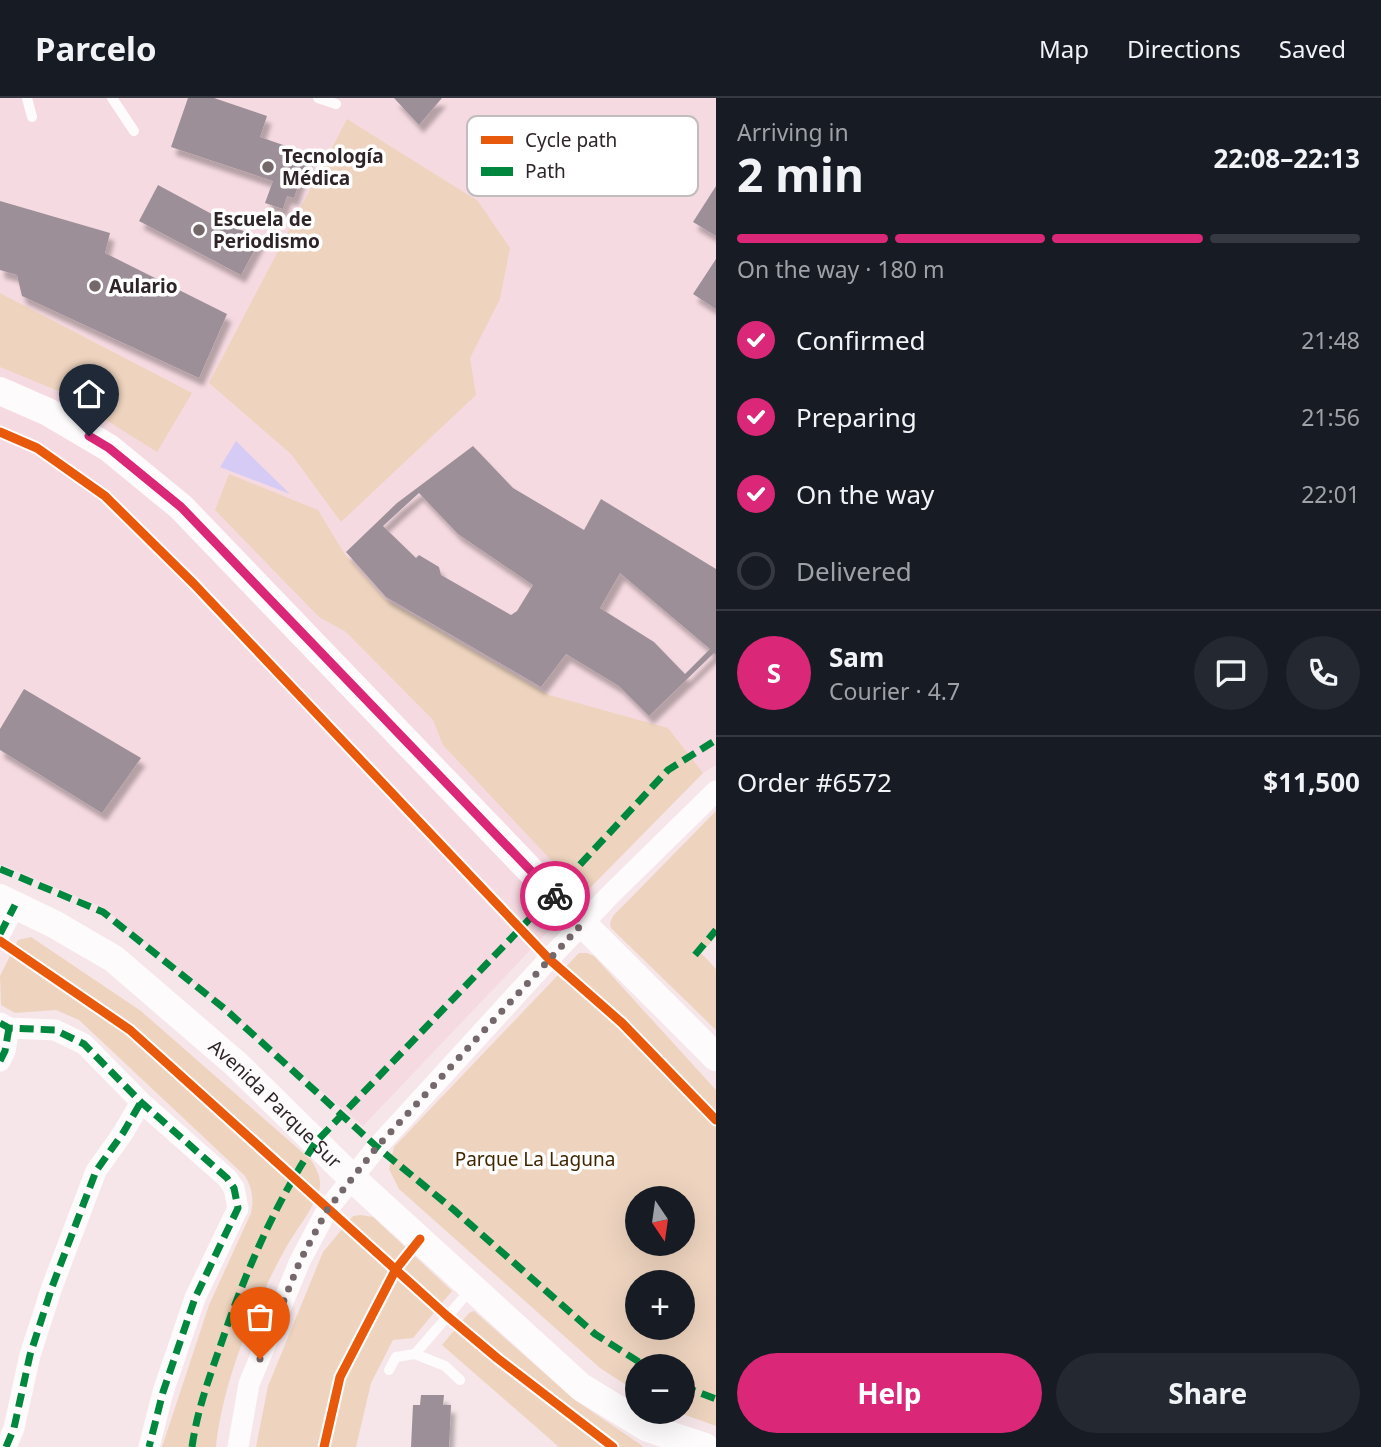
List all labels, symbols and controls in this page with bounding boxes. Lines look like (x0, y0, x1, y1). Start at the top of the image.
text: Parcelo (35, 26, 157, 71)
text: Map (1039, 32, 1089, 65)
text: Directions (1127, 32, 1241, 65)
text: Saved (1279, 32, 1346, 65)
legend (467, 116, 698, 196)
text: Arriving in (737, 116, 849, 148)
text: Cycle path (525, 127, 617, 153)
text: 22:08–22:13 (1213, 140, 1360, 176)
place label: Tecnología Médica (282, 143, 384, 191)
text: 2 min (737, 143, 864, 205)
text: Path (525, 158, 566, 184)
marker: Tecnología Médica (260, 159, 276, 175)
place label: Escuela de Periodismo (213, 206, 320, 254)
marker: Escuela de Periodismo (191, 222, 207, 238)
text: On the way · 180 m (737, 253, 944, 285)
place label: Aulario (109, 273, 178, 299)
marker: Aulario (87, 278, 103, 294)
icon: check (737, 321, 775, 359)
text: Confirmed (796, 322, 926, 358)
text: 21:48 (1301, 324, 1360, 356)
pin (59, 364, 119, 436)
icon: home (70, 375, 108, 413)
icon: check (737, 398, 775, 436)
text: Preparing (796, 399, 917, 435)
text: 21:56 (1301, 401, 1360, 433)
icon: check (737, 475, 775, 513)
text: On the way (796, 476, 934, 512)
text: 22:01 (1301, 478, 1360, 510)
text: Delivered (796, 553, 912, 589)
button: chat (1194, 636, 1268, 710)
button: phone (1286, 636, 1360, 710)
text: Sam (829, 639, 884, 675)
text: S (767, 655, 781, 691)
text: Courier · 4.7 (829, 675, 960, 707)
text: Order #6572 (737, 764, 892, 800)
text: $11,500 (1263, 764, 1360, 800)
courier (520, 861, 590, 931)
icon: bike (536, 877, 574, 915)
street label: Avenida Parque Sur (203, 1033, 347, 1174)
park label: Parque La Laguna (455, 1146, 615, 1172)
north arrow (625, 1186, 695, 1256)
map controls (625, 1186, 695, 1424)
button: + (625, 1270, 695, 1340)
pin (230, 1287, 290, 1359)
icon: bag (241, 1298, 279, 1336)
button: Help (737, 1353, 1042, 1433)
button: Share (1056, 1353, 1360, 1433)
button: − (625, 1354, 695, 1424)

